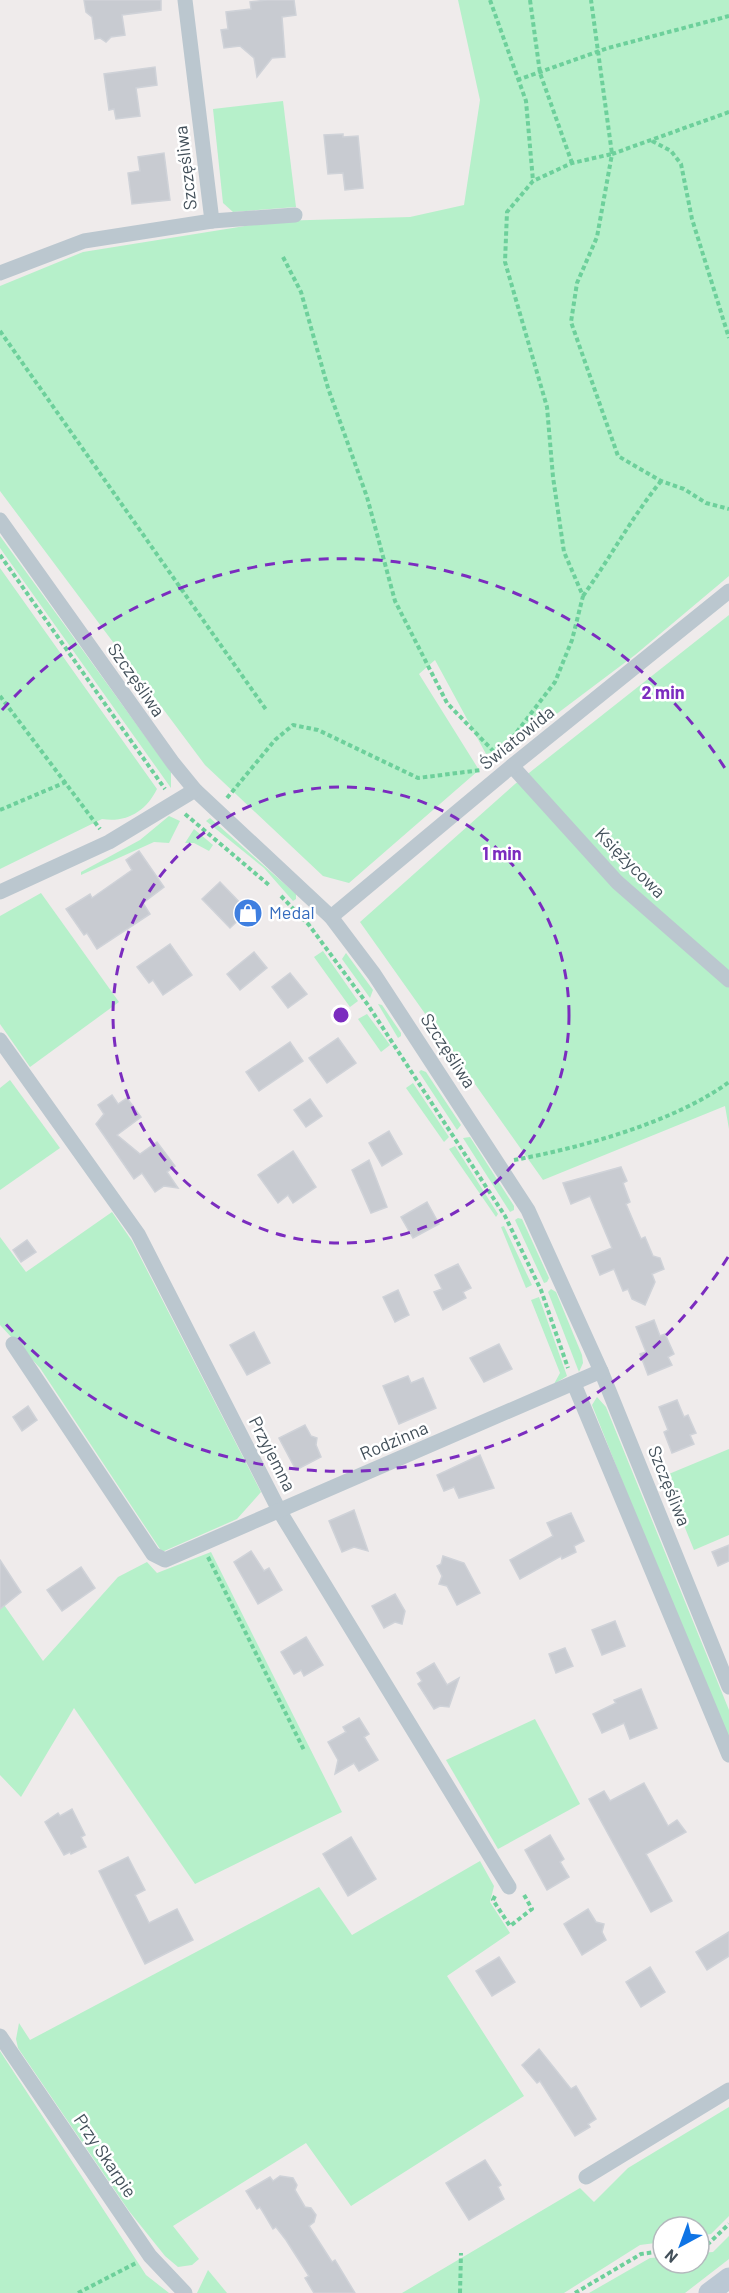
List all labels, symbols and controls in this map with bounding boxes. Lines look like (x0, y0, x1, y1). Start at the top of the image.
street label: Szczęśliwa (169, 125, 201, 212)
street label: Szczęśliwa (103, 638, 170, 720)
text: 2 min (641, 681, 685, 703)
street label: Światowida (475, 700, 558, 774)
street label: Księżycowa (591, 823, 670, 902)
text: 1 min (482, 842, 522, 864)
shop icon: Medal (232, 897, 264, 929)
place label: Medal (269, 901, 315, 923)
centre of rings (331, 1005, 351, 1025)
street label: Szczęśliwa (417, 1009, 481, 1092)
street label: Przyjemna (245, 1412, 301, 1495)
street label: Rodzinna (356, 1416, 431, 1464)
street label: Szczęśliwa (644, 1442, 696, 1529)
street label: Przy Skarpie (70, 2109, 142, 2202)
north arrow (651, 2215, 711, 2275)
text: N (661, 2246, 681, 2267)

